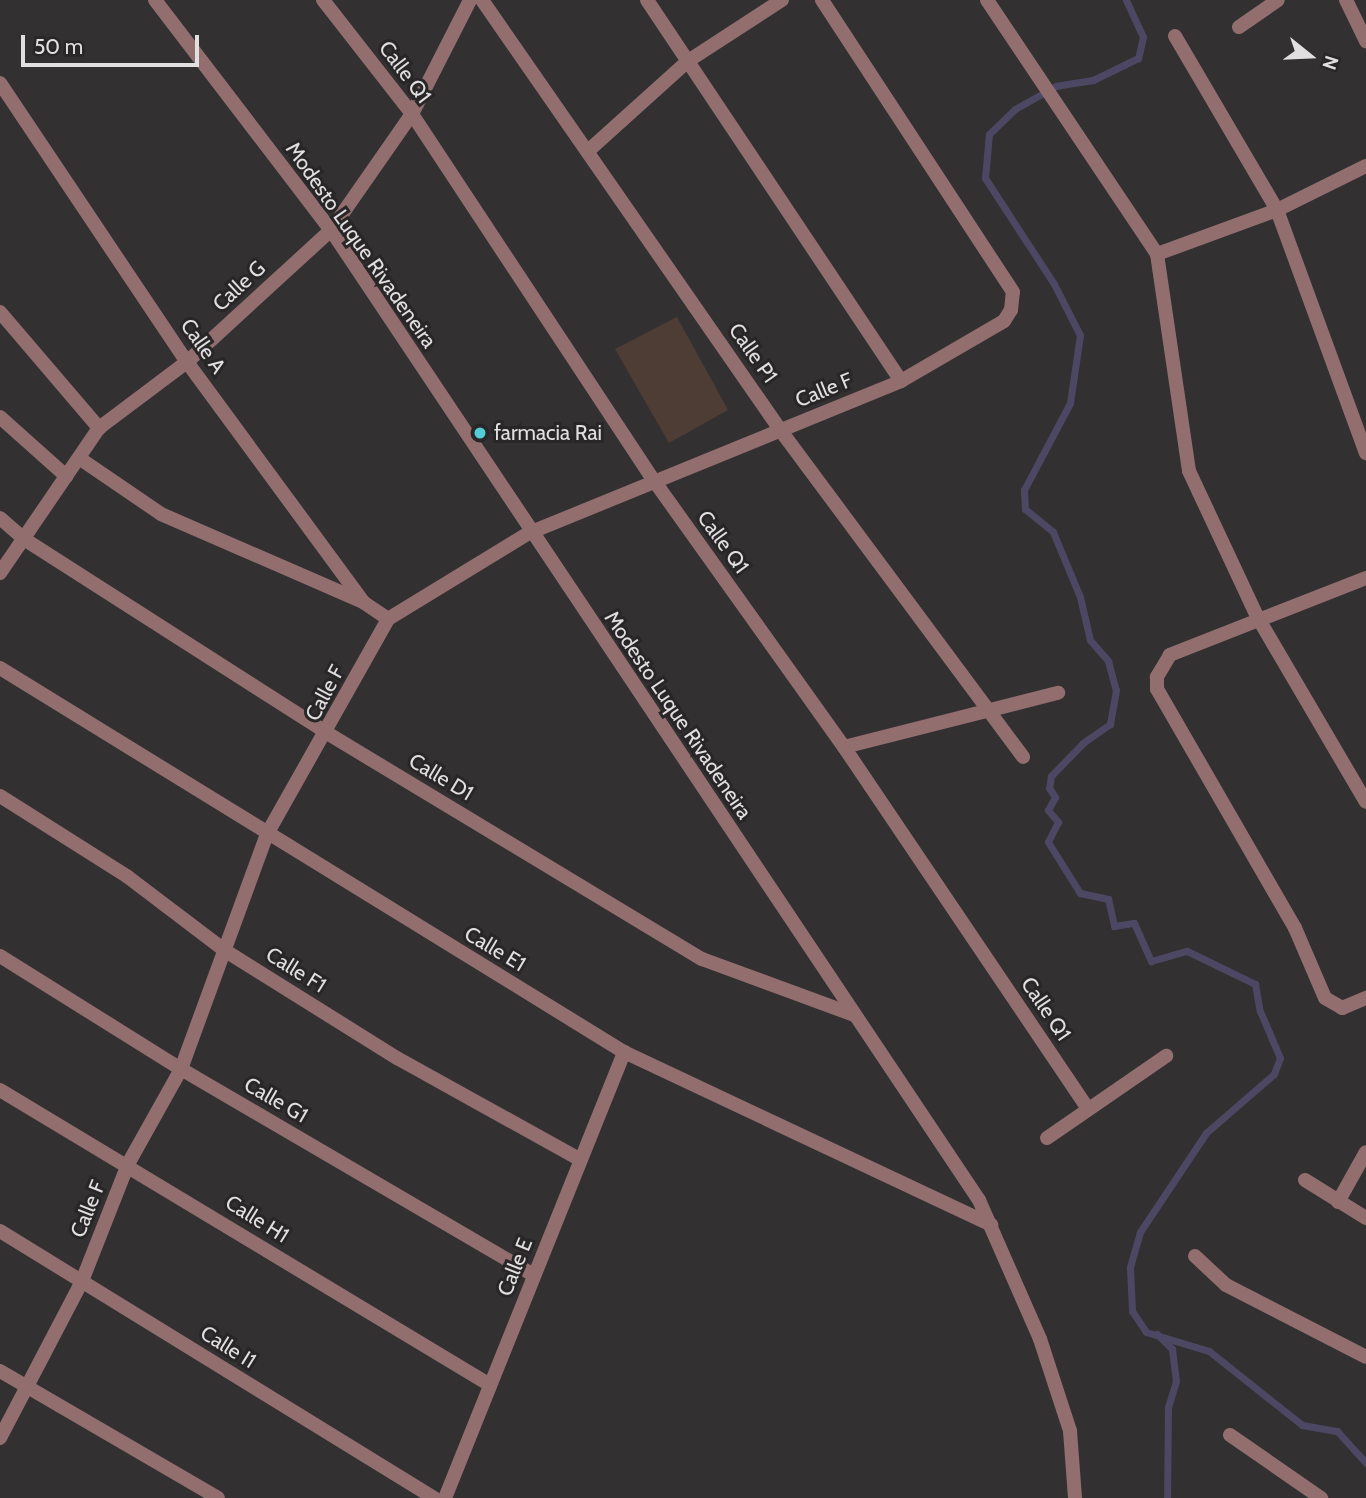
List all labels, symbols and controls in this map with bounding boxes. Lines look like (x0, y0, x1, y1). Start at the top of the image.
scale bar (24, 21, 203, 65)
north arrow (1275, 21, 1345, 91)
text: 50 m (34, 34, 83, 59)
street label: Calle Q1 (373, 36, 437, 108)
text: N (1317, 53, 1343, 73)
street label: Modesto Luque Rivadeneira (280, 137, 442, 353)
street label: Calle G (208, 256, 270, 316)
street label: Calle A (175, 314, 231, 378)
street label: Calle P1 (723, 318, 783, 388)
street label: Calle F (792, 367, 856, 413)
place label: farmacia Rai (494, 420, 602, 446)
marker: farmacia Rai (472, 425, 488, 441)
street label: Calle Q1 (692, 506, 754, 578)
street label: Modesto Luque Rivadeneira (599, 606, 757, 824)
street label: Calle F (300, 661, 350, 725)
street label: Calle D1 (404, 748, 478, 806)
street label: Calle E1 (460, 921, 530, 977)
street label: Calle F1 (261, 942, 331, 998)
street label: Calle Q1 (1016, 972, 1076, 1046)
street label: Calle G1 (240, 1072, 312, 1128)
street label: Calle F (65, 1177, 111, 1241)
street label: Calle H1 (221, 1190, 293, 1248)
street label: Calle E (492, 1234, 538, 1300)
street label: Calle I1 (196, 1320, 260, 1374)

